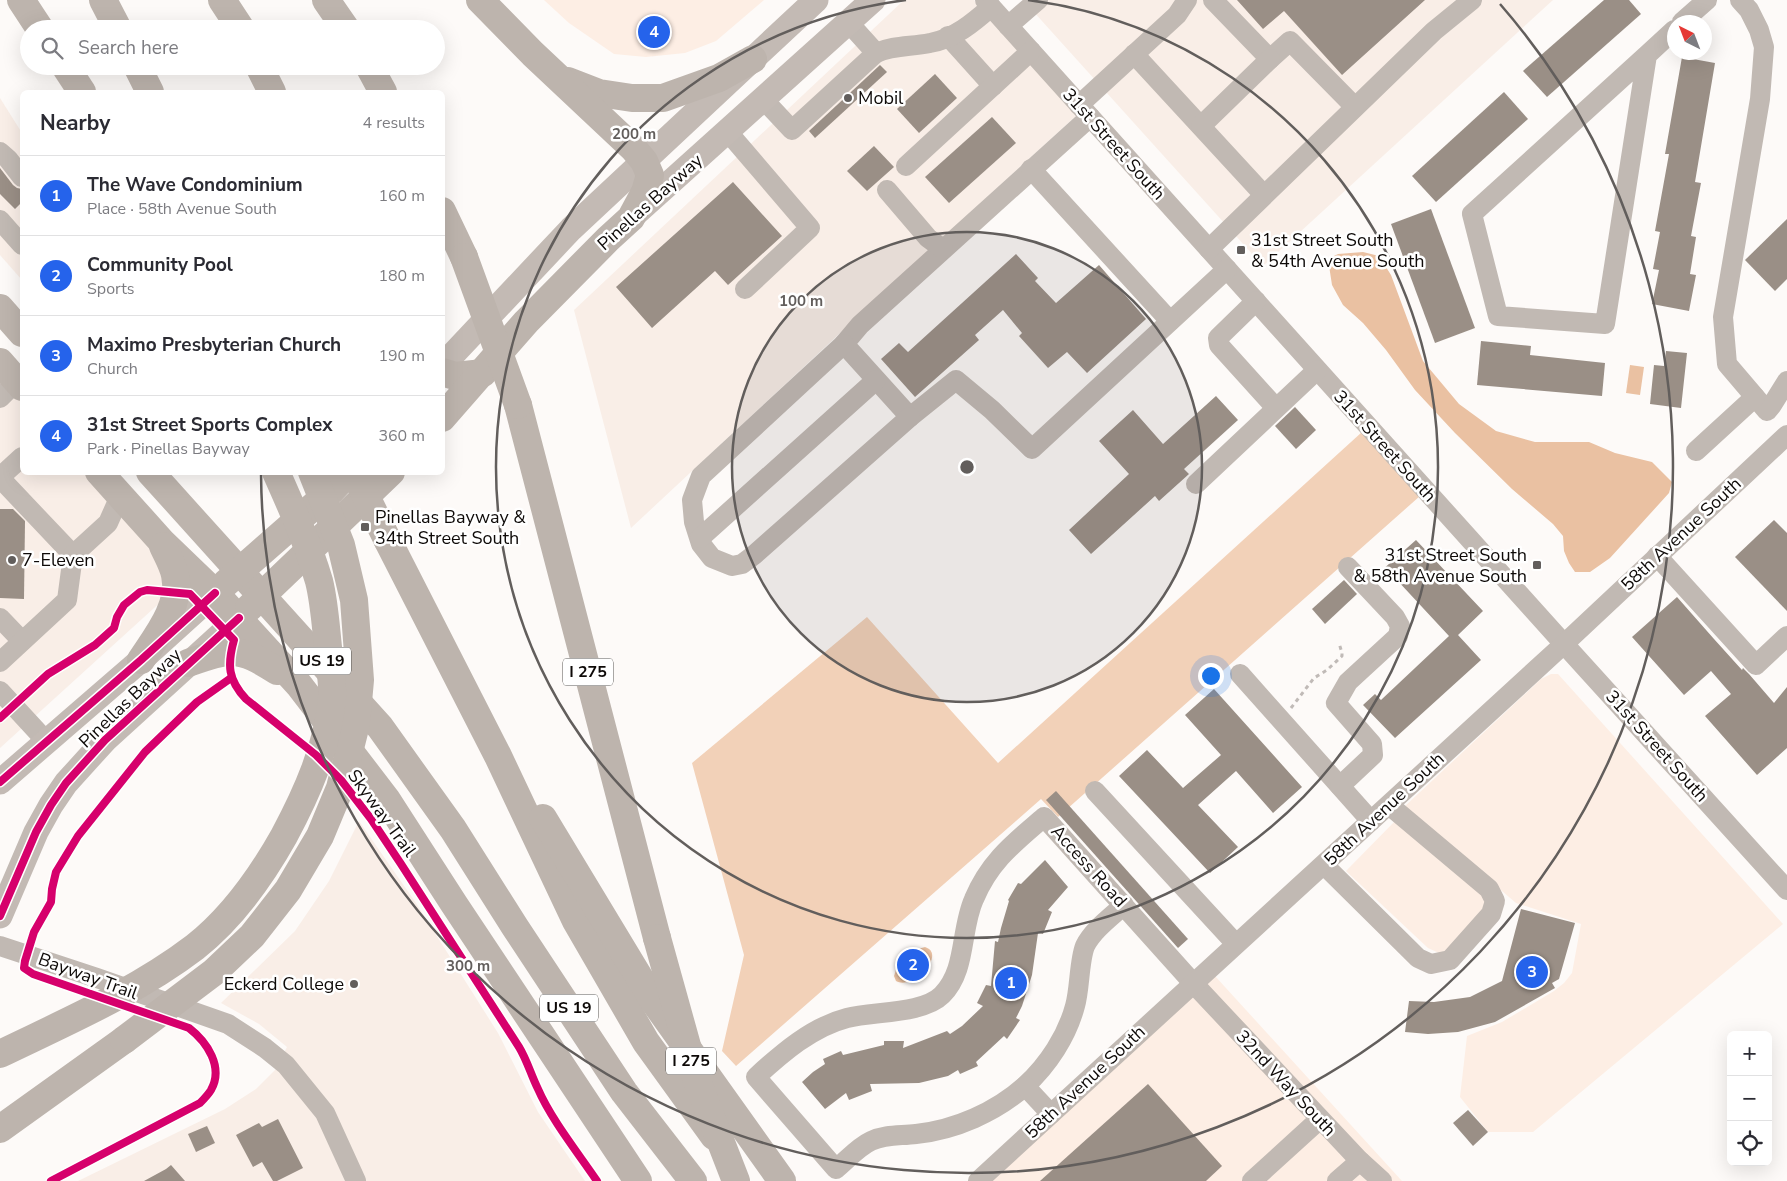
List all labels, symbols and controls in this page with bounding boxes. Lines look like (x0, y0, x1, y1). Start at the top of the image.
pin: 4 (638, 13, 670, 51)
north arrow (1667, 15, 1712, 60)
search box (20, 20, 445, 75)
icon: search (38, 34, 66, 62)
text: Search here (78, 35, 179, 61)
street label: 31st Street South (1057, 83, 1171, 205)
place label: Mobil (858, 86, 904, 110)
marker: Mobil (842, 92, 854, 104)
text: Nearby (40, 109, 110, 137)
text: 4 results (363, 112, 425, 134)
text: 200 m (612, 124, 656, 144)
street label: Pinellas Bayway (592, 148, 708, 256)
text: The Wave Condominium (87, 172, 303, 198)
text: 1 (51, 185, 61, 207)
text: 160 m (378, 185, 425, 207)
text: Place · 58th Avenue South (87, 198, 277, 220)
place label: 31st Street South & 54th Avenue South (1251, 228, 1424, 273)
marker: 31st Street South & 54th Avenue South (1235, 244, 1247, 256)
text: Community Pool (87, 252, 233, 278)
text: 2 (51, 265, 61, 287)
text: 180 m (378, 265, 425, 287)
text: Sports (87, 278, 135, 300)
text: 100 m (779, 291, 823, 311)
text: Maximo Presbyterian Church (87, 332, 341, 358)
text: 3 (51, 345, 61, 367)
text: 190 m (378, 345, 425, 367)
text: Church (87, 358, 138, 380)
street label: 31st Street South (1328, 385, 1442, 507)
text: 31st Street Sports Complex (87, 412, 333, 438)
text: 4 (51, 425, 61, 447)
text: 360 m (378, 425, 425, 447)
text: Park · Pinellas Bayway (87, 438, 250, 460)
centre of rings (958, 458, 976, 476)
street label: 58th Avenue South (1616, 472, 1746, 596)
place label: Pinellas Bayway & 34th Street South (375, 505, 526, 550)
marker: Pinellas Bayway & 34th Street South (359, 521, 371, 533)
place label: 31st Street South & 58th Avenue South (1354, 543, 1527, 588)
place label: 7-Eleven (22, 548, 95, 572)
marker: 7-Eleven (6, 554, 18, 566)
marker: 31st Street South & 58th Avenue South (1531, 559, 1543, 571)
street label: Pinellas Bayway (74, 642, 187, 753)
road number: US 19 (293, 648, 351, 674)
road number: I 275 (563, 659, 613, 686)
your location (1198, 663, 1224, 689)
street label: 31st Street South (1600, 685, 1714, 807)
street label: 58th Avenue South (1319, 747, 1449, 871)
street label: Skyway Trail (342, 764, 422, 862)
street label: Access Road (1046, 820, 1132, 912)
pin: 2 (897, 946, 929, 984)
street label: Bayway Trail (35, 947, 142, 1005)
pin: 3 (1516, 953, 1548, 991)
text: 300 m (446, 956, 490, 976)
pin: 1 (995, 964, 1027, 1002)
place label: Eckerd College (224, 972, 344, 996)
marker: Eckerd College (348, 978, 360, 990)
road number: US 19 (540, 994, 598, 1021)
street label: 58th Avenue South (1020, 1020, 1150, 1144)
street label: 32nd Way South (1231, 1025, 1341, 1141)
map controls (1727, 1031, 1772, 1166)
button: + (1727, 1031, 1772, 1076)
road number: I 275 (666, 1048, 716, 1074)
button: − (1727, 1076, 1772, 1121)
button: locate (1727, 1121, 1772, 1166)

